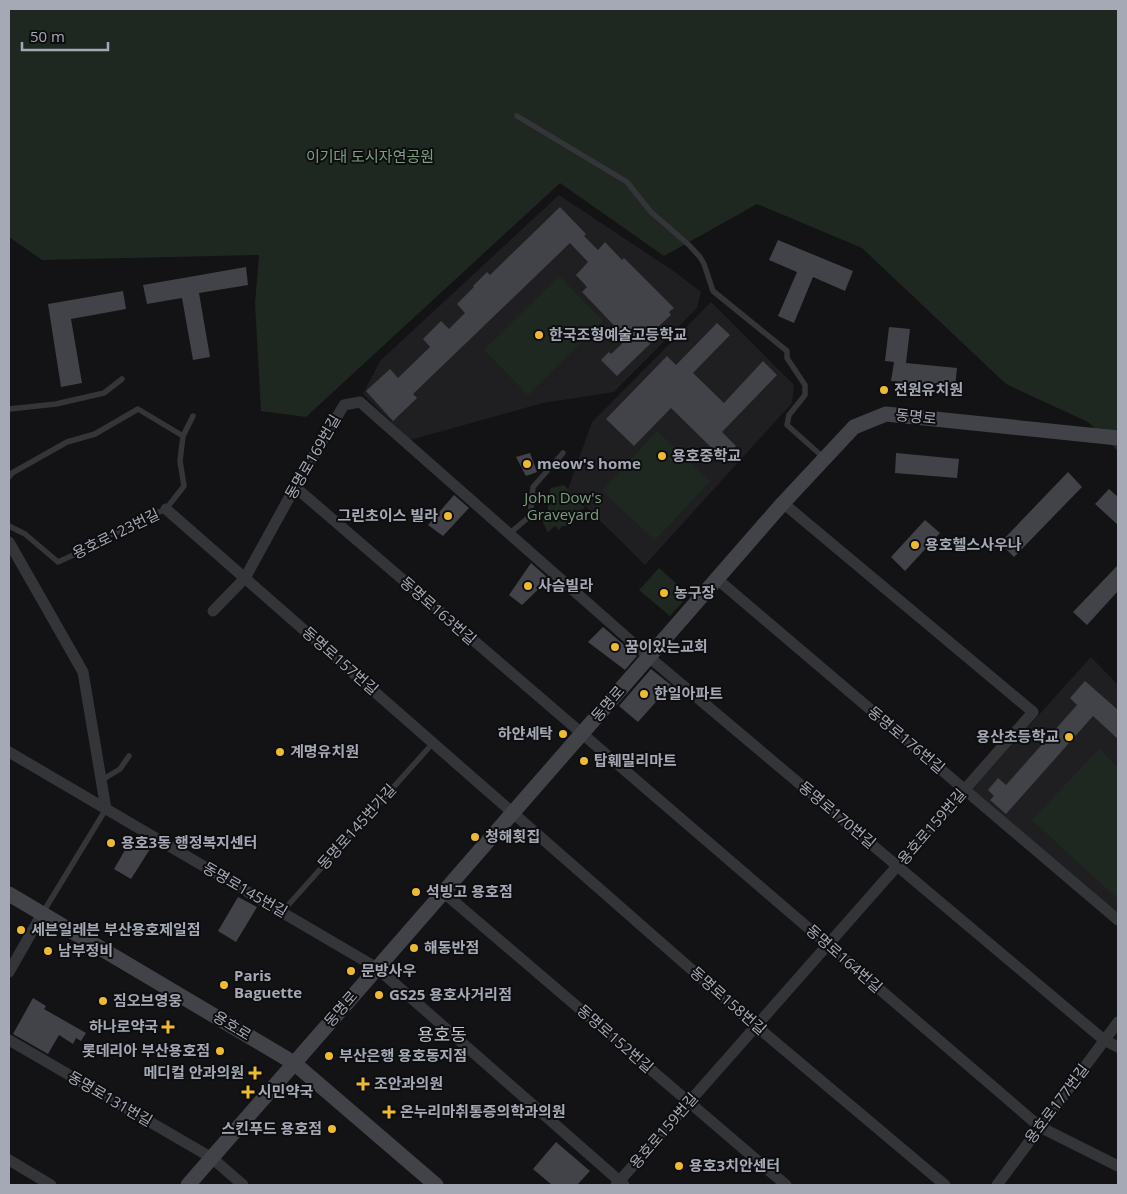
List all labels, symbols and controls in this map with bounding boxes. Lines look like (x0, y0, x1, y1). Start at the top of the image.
scale bar (22, 20, 109, 52)
text: 50 m (30, 26, 65, 46)
park label: 이기대 도시자연공원 (306, 146, 434, 166)
place label: 한국조형예술고등학교 (549, 324, 687, 344)
marker: 한국조형예술고등학교 (533, 329, 545, 341)
place label: 전원유치원 (894, 379, 963, 399)
marker: 전원유치원 (878, 384, 890, 396)
street label: 동명로 (894, 404, 938, 428)
street label: 동명로169번길 (280, 410, 344, 503)
place label: 용호중학교 (672, 445, 741, 465)
marker: 용호중학교 (656, 450, 668, 462)
place label: meow's home (537, 453, 641, 473)
marker: meow's home (521, 458, 533, 470)
park label: John Dow's Graveyard (522, 487, 602, 524)
street label: 용호로123번길 (69, 503, 163, 563)
place label: 그린초이스 빌라 (338, 505, 438, 525)
marker: 그린초이스 빌라 (442, 510, 454, 522)
place label: 용호헬스사우나 (925, 534, 1022, 554)
marker: 용호헬스사우나 (909, 539, 921, 551)
street label: 동명로163번길 (396, 572, 481, 649)
place label: 사슴빌라 (538, 575, 593, 595)
marker: 사슴빌라 (522, 580, 534, 592)
place label: 농구장 (674, 582, 716, 602)
marker: 농구장 (658, 587, 670, 599)
street label: 동명로157번길 (298, 622, 383, 699)
place label: 꿈이있는교회 (625, 636, 708, 656)
marker: 꿈이있는교회 (609, 641, 621, 653)
street label: 동명로 (586, 681, 628, 726)
place label: 한일아파트 (654, 683, 723, 703)
marker: 한일아파트 (638, 688, 650, 700)
street label: 동명로176번길 (864, 701, 949, 777)
place label: 하얀세탁 (498, 723, 553, 743)
place label: 용산초등학교 (976, 726, 1059, 746)
marker: 하얀세탁 (557, 728, 569, 740)
marker: 용산초등학교 (1063, 731, 1075, 743)
place label: 계명유치원 (290, 741, 359, 761)
marker: 계명유치원 (274, 746, 286, 758)
place label: 탑훼밀리마트 (594, 750, 677, 770)
marker: 탑훼밀리마트 (578, 755, 590, 767)
street label: 동명로170번길 (795, 776, 880, 852)
street label: 동명로145번가길 (313, 779, 400, 873)
street label: 용호로159번길 (893, 784, 970, 869)
place label: 청해횟집 (485, 826, 540, 846)
marker: 청해횟집 (469, 831, 481, 843)
place label: 용호3동 행정복지센터 (121, 832, 258, 852)
marker: 용호3동 행정복지센터 (105, 837, 117, 849)
street label: 동명로145번길 (199, 857, 292, 921)
place label: 석빙고 용호점 (426, 881, 513, 901)
marker: 석빙고 용호점 (410, 886, 422, 898)
place label: 세븐일레븐 부산용호제일점 (31, 919, 201, 939)
street label: 동명로164번길 (802, 920, 887, 997)
marker: 세븐일레븐 부산용호제일점 (15, 924, 27, 936)
place label: 해동반점 (424, 937, 479, 957)
place label: 남부정비 (58, 940, 113, 960)
marker: 해동반점 (408, 942, 420, 954)
marker: 남부정비 (42, 945, 54, 957)
place label: 문방사우 (361, 960, 416, 980)
street label: 동명로158번길 (686, 962, 771, 1039)
place label: Paris Baguette (234, 965, 302, 1002)
marker: 문방사우 (345, 965, 357, 977)
marker: Paris Baguette (218, 979, 230, 991)
place label: GS25 용호사거리점 (389, 984, 512, 1004)
street label: 동명로 (319, 986, 361, 1031)
marker: GS25 용호사거리점 (373, 989, 385, 1001)
place label: 짐오브영웅 (113, 990, 182, 1010)
marker: 짐오브영웅 (97, 995, 109, 1007)
street label: 동명로152번길 (573, 1000, 658, 1077)
street label: 용호로 (210, 1006, 255, 1044)
place label: 하나로약국 (89, 1016, 158, 1036)
marker: 하나로약국 (162, 1021, 174, 1033)
district label: 용호동 (417, 1022, 467, 1046)
place label: 롯데리아 부산용호점 (82, 1040, 210, 1060)
marker: 롯데리아 부산용호점 (214, 1045, 226, 1057)
place label: 부산은행 용호동지점 (339, 1045, 467, 1065)
marker: 부산은행 용호동지점 (323, 1050, 335, 1062)
street label: 용호로177번길 (1020, 1060, 1093, 1147)
place label: 메디컬 안과의원 (144, 1062, 244, 1082)
street label: 동명로131번길 (64, 1066, 157, 1130)
marker: 메디컬 안과의원 (248, 1066, 262, 1080)
place label: 조안과의원 (374, 1073, 443, 1093)
marker: 조안과의원 (356, 1077, 370, 1091)
place label: 시민약국 (258, 1081, 313, 1101)
marker: 시민약국 (242, 1086, 254, 1098)
street label: 용호로159번길 (625, 1088, 702, 1173)
place label: 온누리마취통증의학과의원 (400, 1101, 566, 1121)
marker: 온누리마취통증의학과의원 (382, 1105, 396, 1119)
place label: 스킨푸드 용호점 (222, 1118, 322, 1138)
marker: 스킨푸드 용호점 (326, 1123, 338, 1135)
place label: 용호3치안센터 (689, 1155, 780, 1175)
marker: 용호3치안센터 (673, 1160, 685, 1172)

